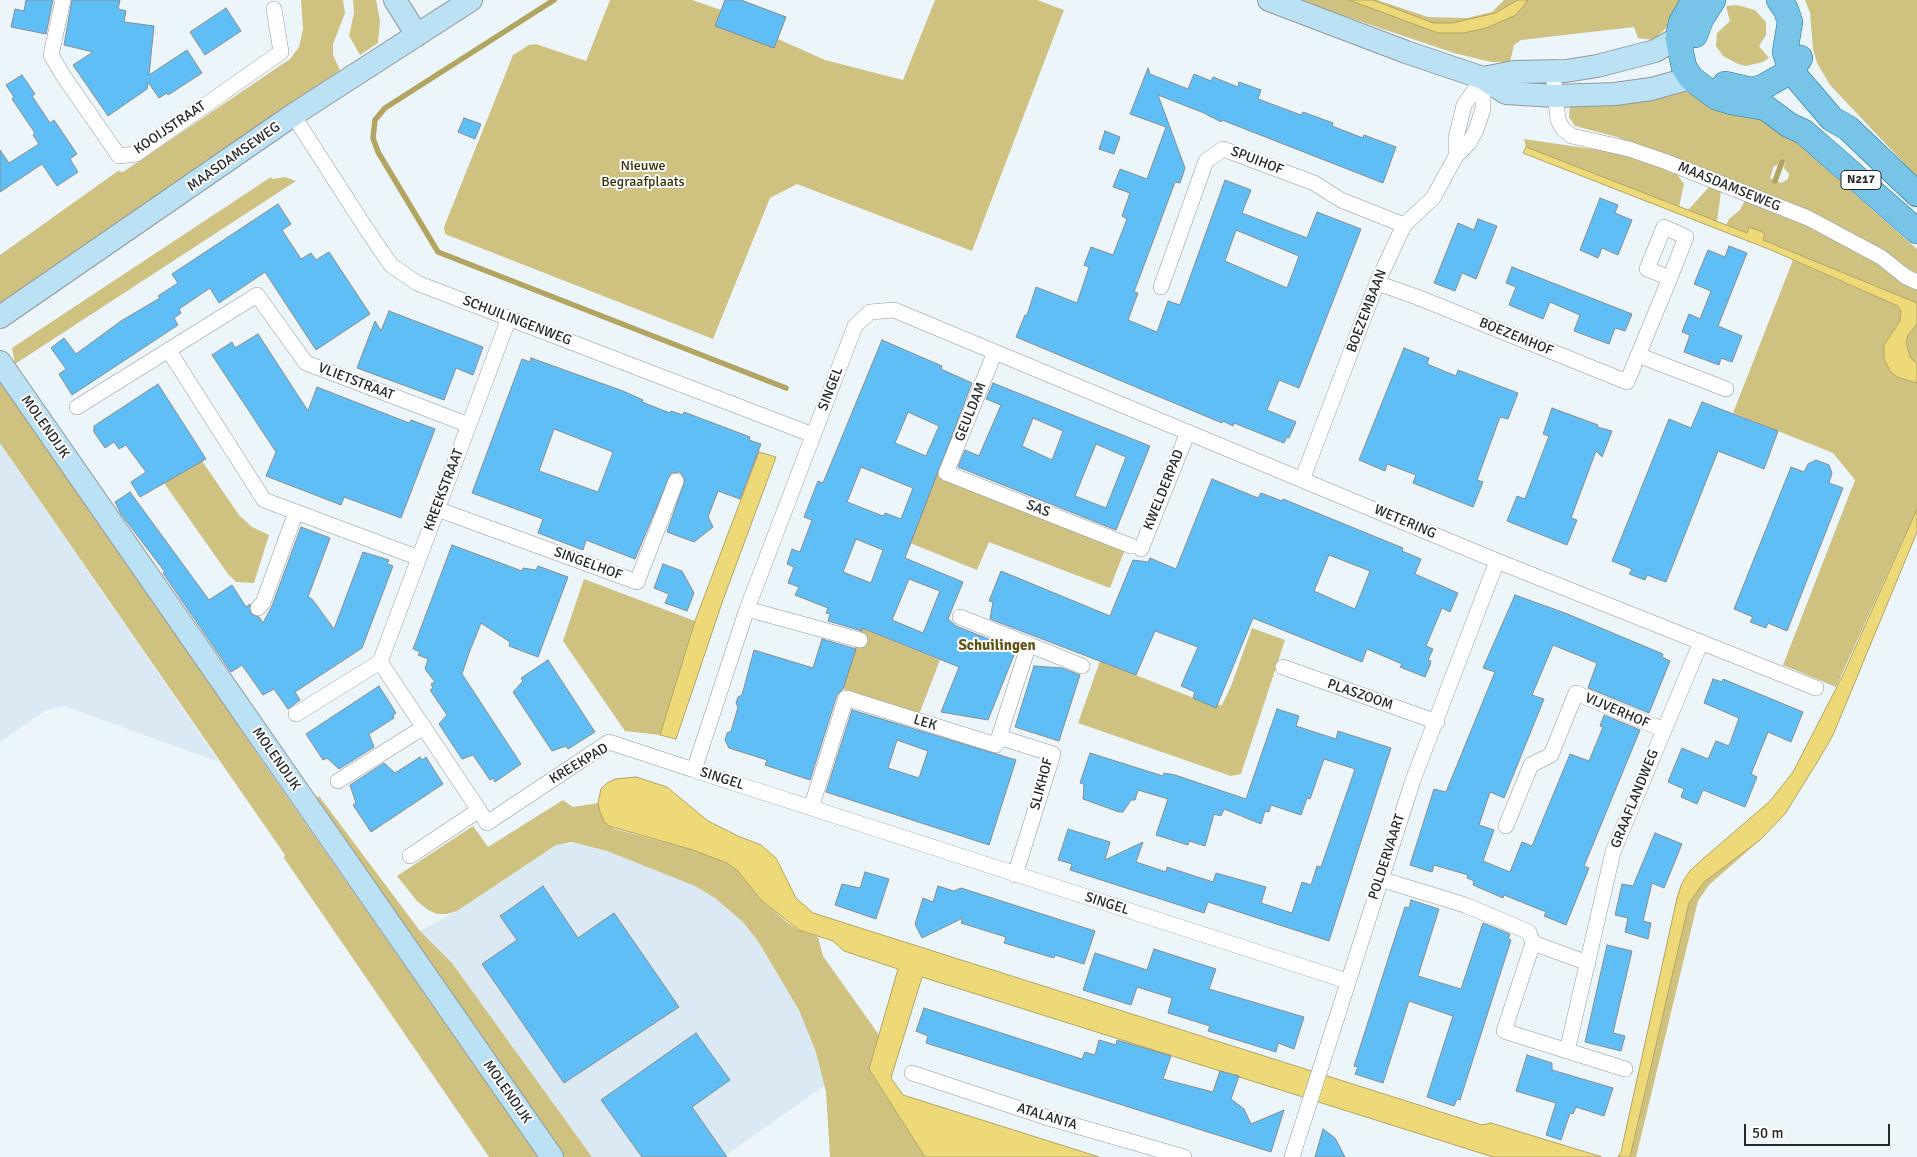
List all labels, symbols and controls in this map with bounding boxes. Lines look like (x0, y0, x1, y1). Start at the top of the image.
street label: KOOIJSTRAAT (131, 98, 209, 158)
street label: MAASDAMSEWEG (184, 119, 284, 195)
street label: SPUIHOF (1228, 143, 1286, 179)
park label: Nieuwe Begraafplaats (601, 158, 685, 190)
street label: MAASDAMSEWEG (1675, 159, 1783, 215)
road number: N217 (1841, 170, 1881, 190)
street label: BOEZEMBAAN (1343, 267, 1391, 355)
street label: SCHUILINGENWEG (460, 293, 574, 349)
street label: BOEZEMHOF (1476, 314, 1556, 360)
street label: VLIETSTRAAT (316, 360, 396, 404)
street label: SINGEL (815, 365, 847, 413)
street label: GEULDAM (952, 380, 990, 444)
street label: MOLENDIJK (17, 392, 73, 462)
street label: KREEKSTRAAT (421, 446, 467, 534)
street label: KWELDERPAD (1140, 447, 1188, 533)
street label: SAS (1024, 497, 1052, 521)
street label: WETERING (1371, 501, 1439, 543)
street label: SINGELHOF (552, 544, 624, 584)
district label: Schuilingen (958, 637, 1036, 655)
street label: PLASZOOM (1325, 676, 1395, 714)
street label: VIJVERHOF (1582, 690, 1652, 732)
street label: LEK (911, 712, 939, 734)
street label: MOLENDIJK (248, 724, 304, 794)
street label: KREEKPAD (547, 740, 611, 788)
street label: GRAAFLANDWEG (1608, 747, 1662, 851)
street label: SLIKHOF (1027, 756, 1057, 812)
street label: SINGEL (698, 764, 746, 794)
street label: POLDERVAART (1365, 812, 1409, 902)
street label: SINGEL (1083, 889, 1131, 919)
street label: MOLENDIJK (479, 1057, 535, 1127)
street label: ATALANTA (1015, 1100, 1079, 1134)
scale bar (1747, 1114, 1893, 1146)
text: 50 m (1752, 1124, 1783, 1142)

